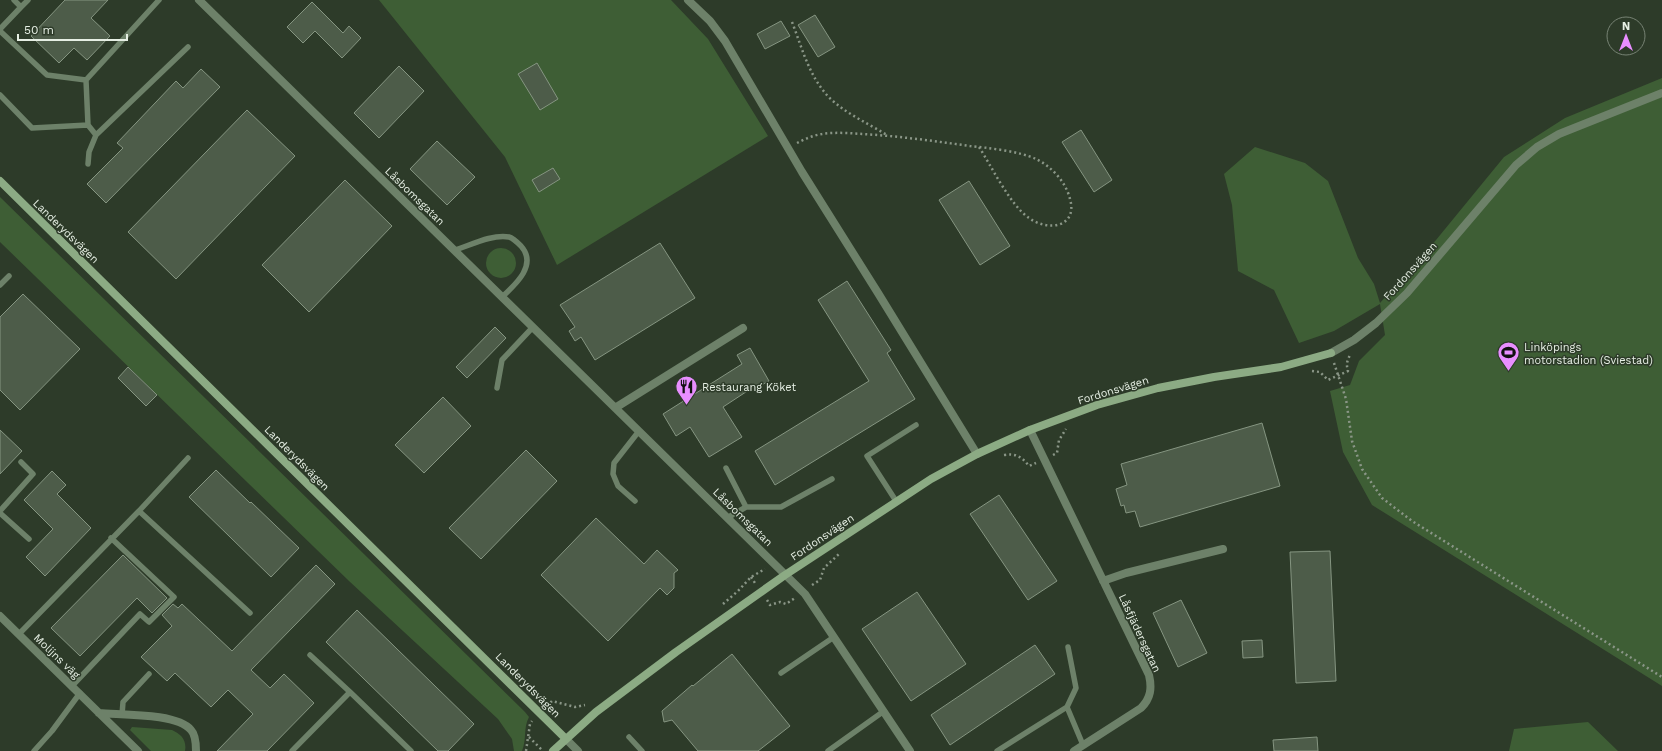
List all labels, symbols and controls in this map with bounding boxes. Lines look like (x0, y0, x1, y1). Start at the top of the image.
scale bar (18, 16, 127, 42)
north arrow (1606, 16, 1646, 56)
text: N (1622, 20, 1630, 33)
text: 50 m (24, 23, 54, 37)
street label: Låsbomsgatan (382, 165, 447, 228)
street label: Landerydsvägen (30, 197, 101, 266)
street label: Fordonsvägen (1381, 240, 1440, 303)
sports icon: Linköpings motorstadion (Sviestad) (1495, 340, 1521, 373)
place label: Linköpings motorstadion (Sviestad) (1524, 341, 1653, 367)
street label: Fordonsvägen (1076, 373, 1150, 407)
restaurant icon: Restaurang Köket (673, 374, 699, 407)
place label: Restaurang Köket (702, 381, 796, 394)
street label: Landerydsvägen (262, 423, 332, 493)
street label: Låsbomsgatan (710, 486, 775, 549)
street label: Fordonsvägen (788, 511, 857, 563)
street label: Låsfjädersgatan (1116, 592, 1163, 674)
street label: Molijns väg (31, 631, 82, 682)
street label: Landerydsvägen (493, 650, 563, 720)

